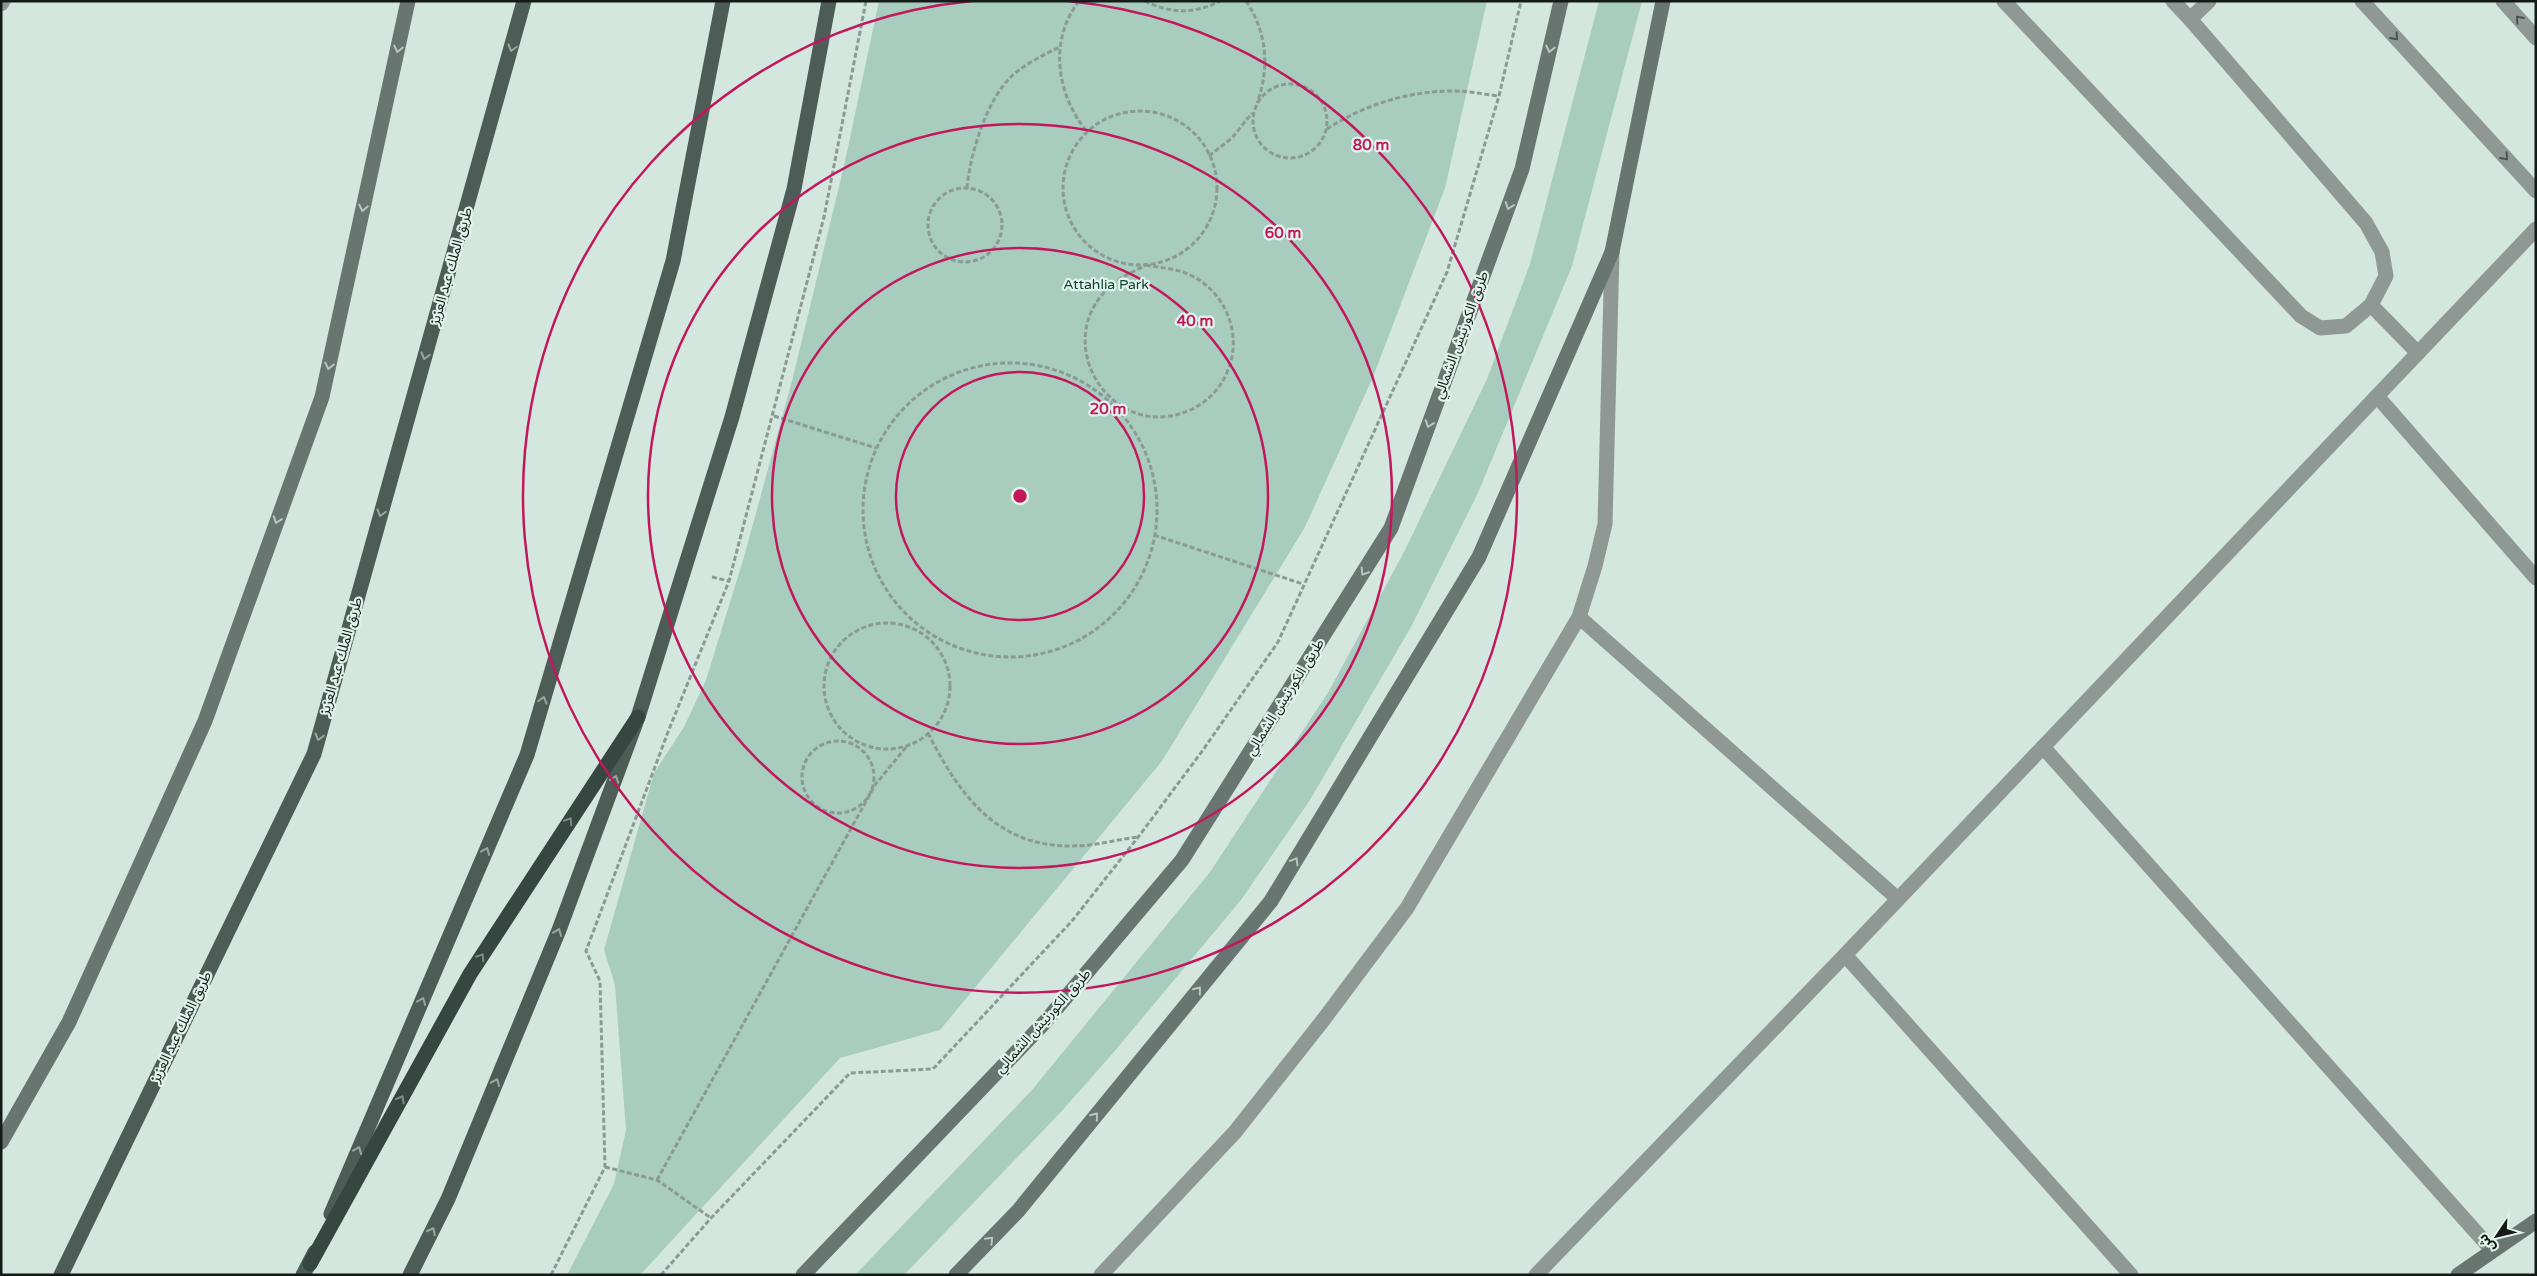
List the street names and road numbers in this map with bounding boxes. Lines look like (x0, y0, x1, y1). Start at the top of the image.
street label: طريق الملك عبد العزيز (426, 205, 477, 328)
street label: طريق الكورنيش الشمالي (1430, 269, 1494, 402)
street label: طريق الملك عبد العزيز (316, 595, 367, 718)
street label: طريق الكورنيش الشمالي (1242, 635, 1330, 760)
street label: طريق الكورنيش الشمالي (992, 965, 1096, 1078)
street label: طريق الملك عبد العزيز (146, 969, 216, 1087)

